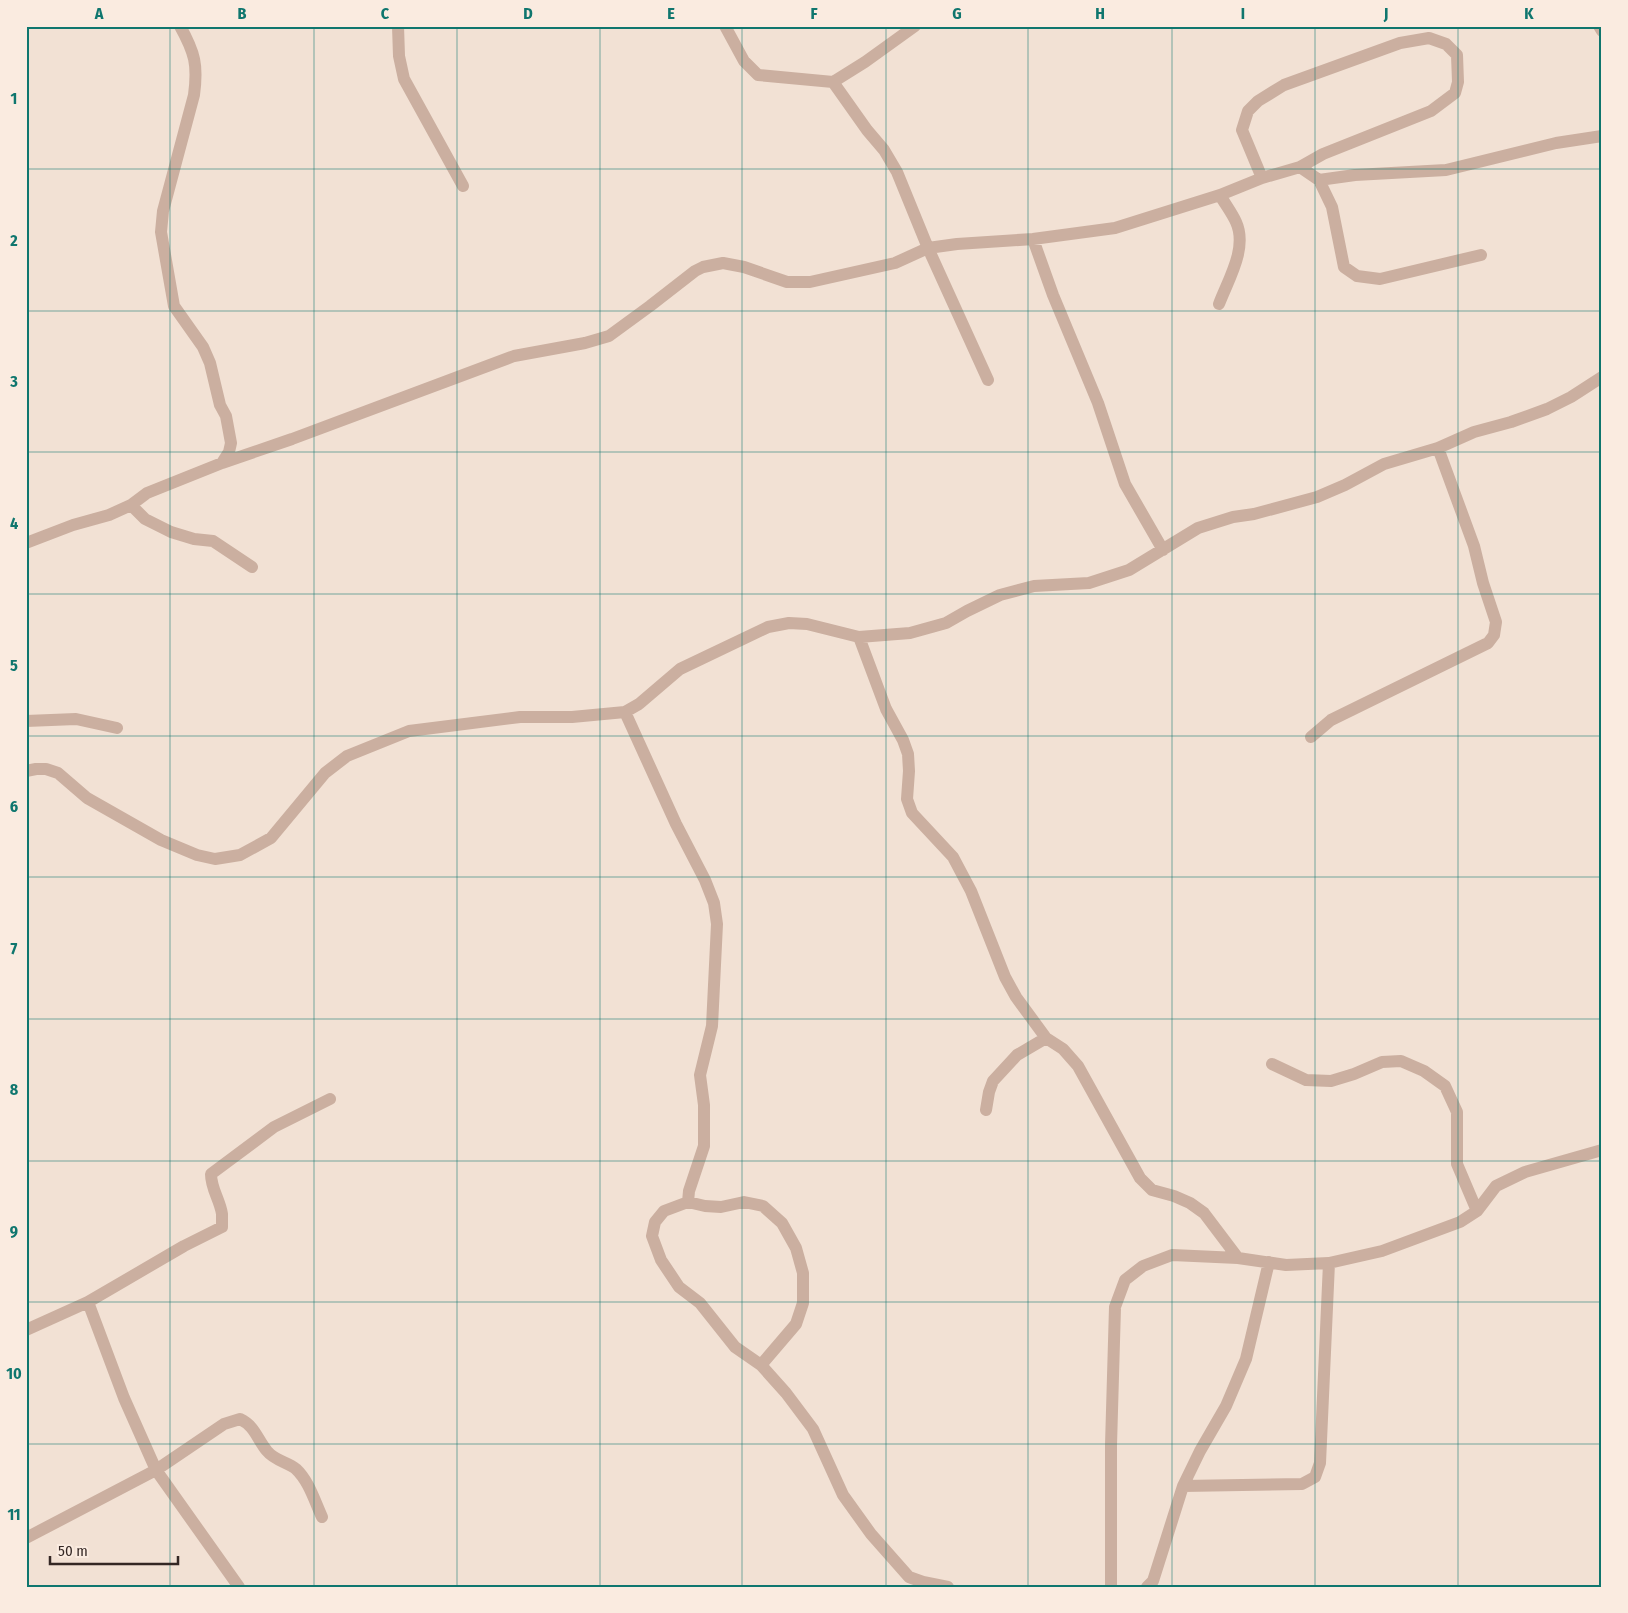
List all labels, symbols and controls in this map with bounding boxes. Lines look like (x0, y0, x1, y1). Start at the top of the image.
text: A (94, 4, 104, 23)
text: B (238, 4, 247, 23)
text: C (381, 4, 390, 23)
text: D (523, 4, 533, 23)
text: E (667, 4, 675, 23)
text: F (810, 4, 818, 23)
text: G (952, 4, 962, 23)
text: H (1095, 4, 1105, 23)
text: I (1241, 4, 1245, 23)
text: J (1383, 4, 1388, 23)
text: K (1524, 4, 1534, 23)
text: 1 (11, 89, 17, 108)
text: 2 (9, 231, 18, 250)
text: 3 (9, 372, 18, 391)
text: 4 (10, 514, 18, 533)
text: 5 (10, 656, 18, 675)
text: 6 (10, 797, 18, 816)
text: 7 (11, 939, 18, 958)
text: 8 (10, 1080, 19, 1099)
text: 9 (10, 1222, 18, 1241)
text: 10 (6, 1364, 22, 1383)
text: 11 (7, 1505, 21, 1524)
scale bar (50, 1533, 178, 1565)
text: 50 m (58, 1542, 88, 1560)

